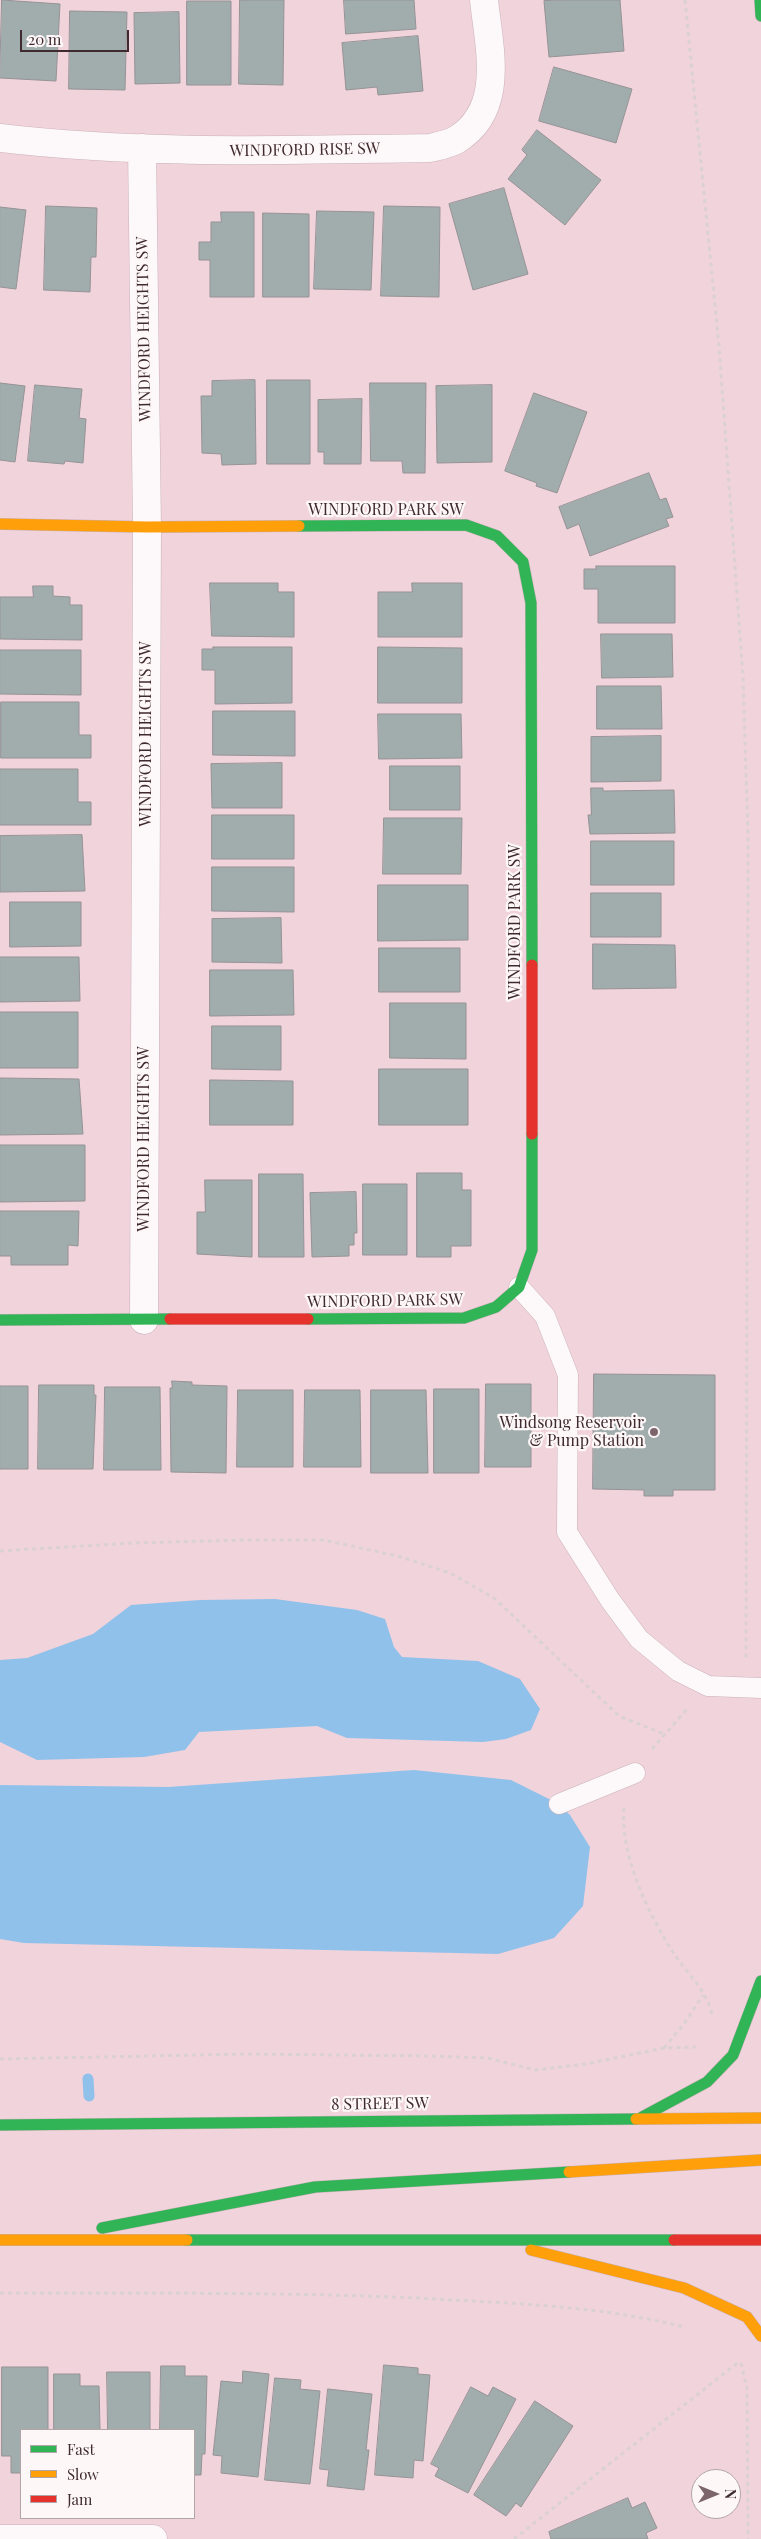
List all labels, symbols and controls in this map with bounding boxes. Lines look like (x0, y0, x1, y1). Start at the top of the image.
scale bar (22, 20, 131, 52)
text: 20 m (28, 29, 61, 49)
street label: WINDFORD RISE SW (230, 139, 380, 161)
street label: WINDFORD HEIGHTS SW (133, 236, 155, 422)
street label: WINDFORD PARK SW (308, 500, 464, 520)
street label: WINDFORD HEIGHTS SW (136, 641, 156, 827)
street label: WINDFORD PARK SW (505, 844, 525, 1000)
street label: WINDFORD HEIGHTS SW (134, 1046, 154, 1232)
street label: WINDFORD PARK SW (307, 1290, 463, 1312)
place label: Windsong Reservoir & Pump Station (500, 1413, 644, 1451)
marker: Windsong Reservoir & Pump Station (648, 1426, 660, 1438)
street label: 8 STREET SW (331, 2094, 429, 2114)
legend (20, 2429, 195, 2519)
text: Fast (67, 2439, 95, 2459)
text: Slow (67, 2464, 99, 2484)
north arrow (691, 2469, 741, 2519)
text: Jam (67, 2489, 92, 2509)
text: N (721, 2489, 740, 2499)

